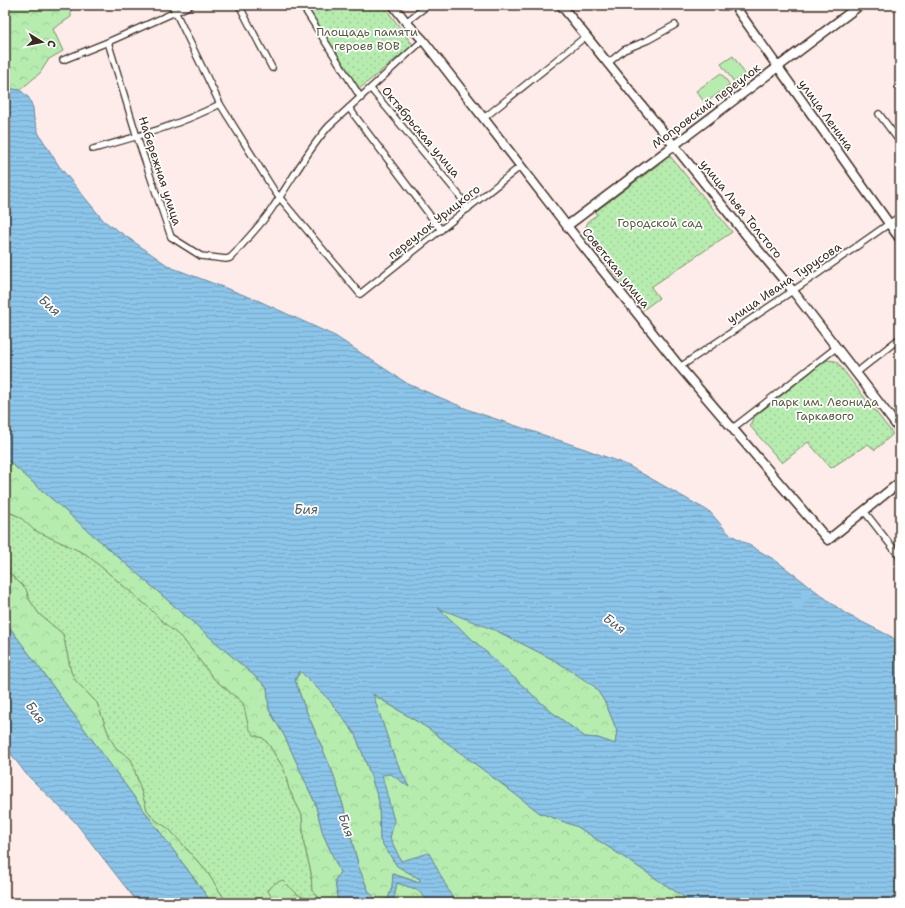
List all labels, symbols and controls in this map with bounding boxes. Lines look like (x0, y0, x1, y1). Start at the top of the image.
north arrow (22, 22, 62, 62)
park label: Площадь памяти героев ВОВ (316, 24, 418, 54)
text: С (43, 39, 59, 49)
street label: Мопровский переулок (648, 60, 764, 152)
street label: улица Ленина (795, 76, 858, 154)
street label: Октябрьская улица (378, 83, 464, 181)
street label: Набережная улица (135, 114, 185, 228)
street label: улица Льва Толстого (696, 156, 786, 262)
street label: переулок Урицкого (385, 181, 483, 263)
park label: Городской сад (617, 215, 703, 231)
street label: Советская улица (579, 224, 654, 312)
street label: улица Ивана Турусова (724, 238, 845, 327)
water label: Бия (35, 291, 64, 320)
park label: парк им. Леонида Гаркавого (771, 394, 879, 424)
water label: Бия (294, 501, 318, 518)
water label: Бия (600, 609, 629, 637)
water label: Бия (22, 698, 50, 727)
water label: Бия (335, 811, 358, 839)

